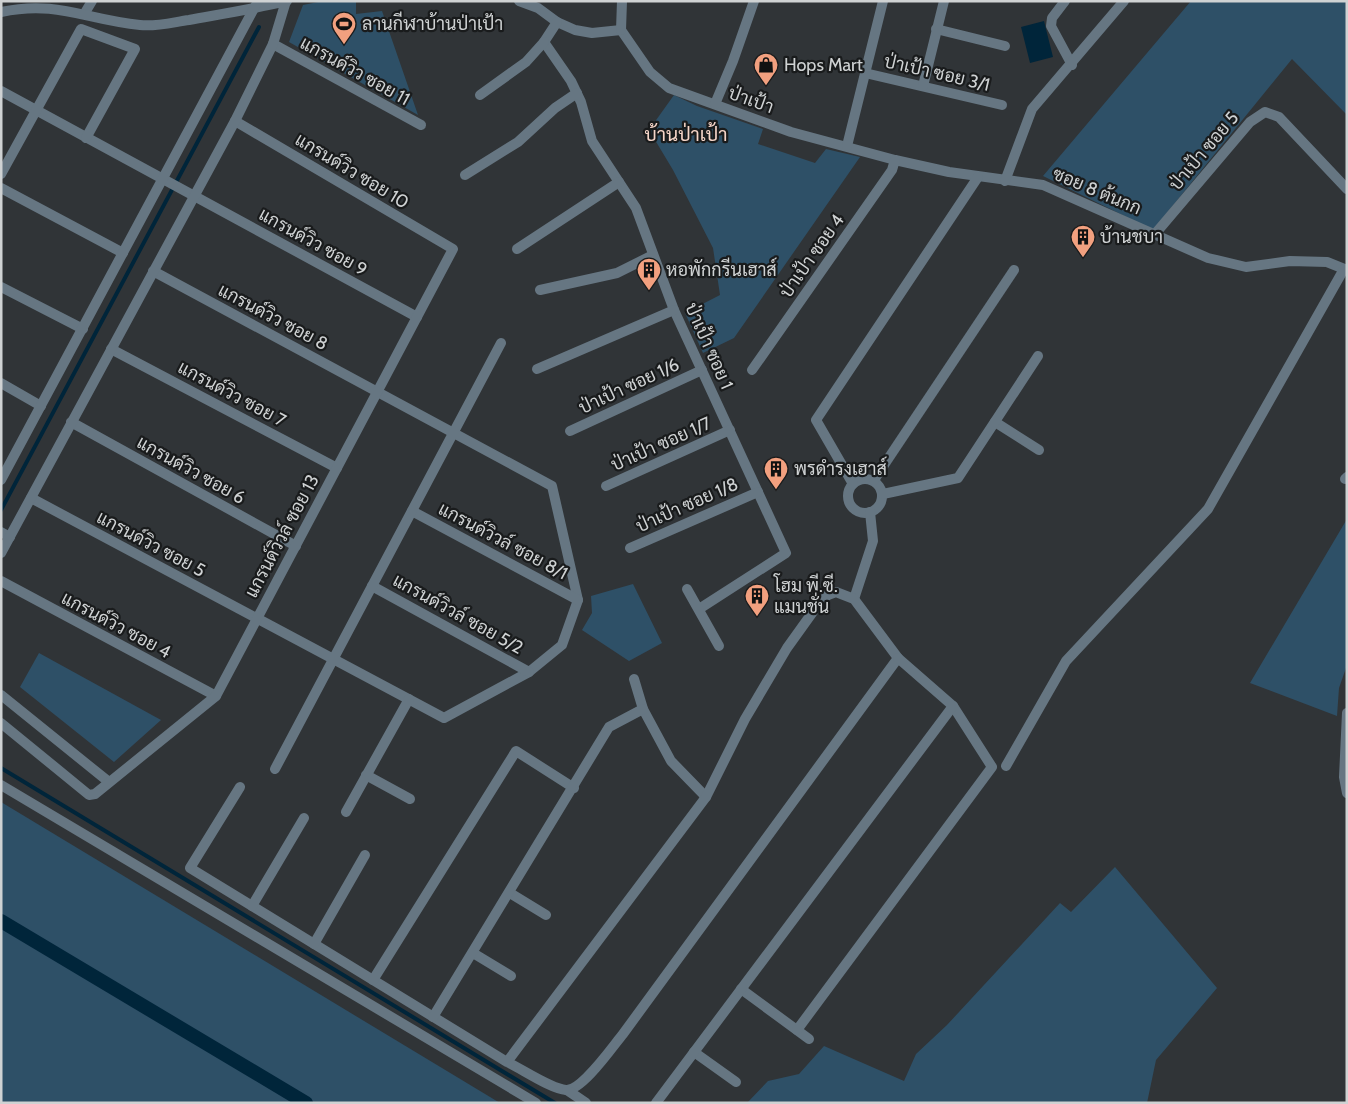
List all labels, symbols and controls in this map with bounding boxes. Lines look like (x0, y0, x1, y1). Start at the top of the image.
sports icon: ลานกีฬาบ้านป่าเป้า (331, 11, 357, 45)
place label: ลานกีฬาบ้านป่าเป้า (362, 11, 503, 35)
street label: แกรนด์วิว ซอย 11 (296, 30, 415, 110)
street label: ป่าเป้า ซอย 3/1 (882, 50, 992, 96)
shop icon: Hops Mart (753, 52, 779, 86)
place label: Hops Mart (784, 54, 863, 76)
street label: ป่าเป้า (725, 82, 777, 118)
street label: ป่าเป้า ซอย 5 (1165, 107, 1243, 195)
district label: บ้านป่าเป้า (645, 122, 727, 146)
street label: แกรนด์วิว ซอย 10 (291, 127, 414, 214)
street label: ซอย 8 ต้นกก (1049, 162, 1145, 220)
street label: แกรนด์วิว ซอย 9 (255, 201, 372, 281)
street label: ป่าเป้า ซอย 4 (775, 210, 849, 302)
building icon: บ้านชบา (1070, 224, 1096, 258)
place label: บ้านชบา (1100, 225, 1163, 248)
building icon: หอพักกรีนเฮาส์ (636, 257, 662, 291)
place label: หอพักกรีนเฮาส์ (666, 257, 777, 281)
street label: แกรนด์วิว ซอย 8 (214, 277, 333, 355)
street label: ป่าเป้า ซอย 1 (680, 299, 738, 393)
street label: ป่าเป้า ซอย 1/6 (575, 353, 683, 419)
street label: แกรนด์วิว ซอย 7 (174, 355, 291, 432)
street label: ป่าเป้า ซอย 1/7 (607, 412, 715, 476)
street label: แกรนด์วิว ซอย 6 (133, 429, 250, 509)
building icon: พรดำรงเฮาส์ (763, 456, 789, 490)
place label: พรดำรงเฮาส์ (794, 456, 887, 480)
street label: แกรนด์วิวล์ ซอย 13 (239, 470, 324, 601)
street label: ป่าเป้า ซอย 1/8 (633, 473, 741, 537)
street label: แกรนด์วิวล์ ซอย 8/1 (435, 496, 572, 584)
street label: แกรนด์วิว ซอย 5 (93, 504, 210, 582)
street label: แกรนด์วิวล์ ซอย 5/2 (389, 567, 528, 659)
place label: โฮม พี.ซี. แมนชั่น (773, 573, 838, 618)
building icon: โฮม พี.ซี. แมนชั่น (744, 583, 770, 617)
street label: แกรนด์วิว ซอย 4 (58, 585, 175, 663)

